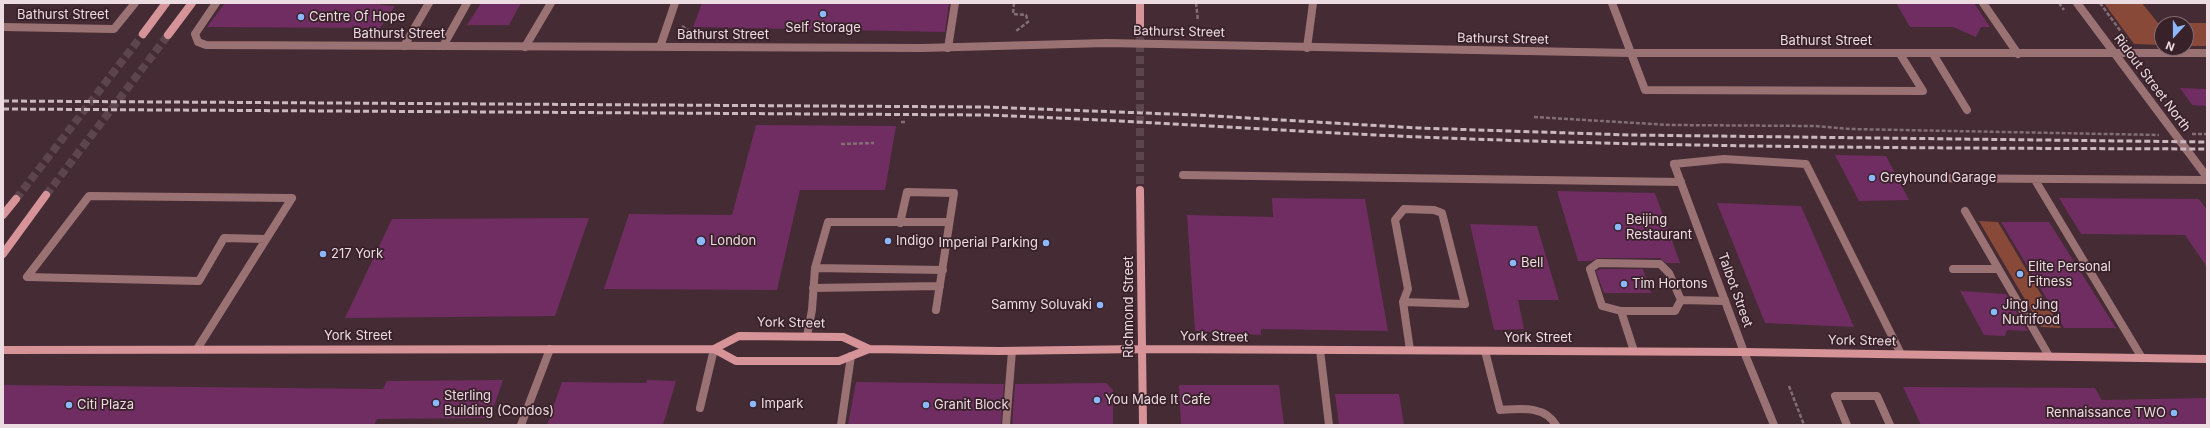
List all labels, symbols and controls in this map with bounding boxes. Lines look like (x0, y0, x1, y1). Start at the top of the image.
street label: Bathurst Street (17, 7, 109, 23)
place label: Centre Of Hope (309, 9, 405, 25)
marker: Self Storage (818, 9, 828, 19)
marker: Centre Of Hope (296, 12, 306, 22)
north arrow (2154, 16, 2194, 56)
place label: Self Storage (785, 20, 861, 36)
street label: Bathurst Street (1133, 23, 1225, 41)
street label: Bathurst Street (353, 26, 445, 42)
street label: Bathurst Street (677, 27, 769, 43)
street label: Bathurst Street (1457, 30, 1549, 48)
street label: Ridout Street North (2110, 31, 2194, 135)
street label: Bathurst Street (1780, 33, 1872, 49)
place label: Greyhound Garage (1880, 170, 1996, 186)
marker: Greyhound Garage (1867, 173, 1877, 183)
place label: Beijing Restaurant (1626, 212, 1692, 243)
marker: Beijing Restaurant (1613, 222, 1623, 232)
place label: London (710, 233, 756, 249)
place label: Indigo (896, 233, 934, 249)
marker: London (695, 235, 707, 247)
place label: Imperial Parking (939, 235, 1038, 251)
marker: Indigo (883, 236, 893, 246)
marker: Imperial Parking (1041, 238, 1051, 248)
place label: 217 York (331, 246, 383, 262)
marker: 217 York (318, 249, 328, 259)
street label: Talbot Street (1714, 251, 1756, 329)
place label: Bell (1521, 255, 1543, 271)
street label: Richmond Street (1121, 256, 1137, 358)
marker: Bell (1508, 258, 1518, 268)
place label: Elite Personal Fitness (2028, 259, 2111, 290)
marker: Elite Personal Fitness (2015, 269, 2025, 279)
place label: Tim Hortons (1632, 276, 1708, 292)
marker: Tim Hortons (1619, 279, 1629, 289)
place label: Sammy Soluvaki (991, 297, 1092, 313)
place label: Jing Jing Nutrifood (2002, 297, 2060, 328)
marker: Sammy Soluvaki (1095, 300, 1105, 310)
marker: Jing Jing Nutrifood (1989, 307, 1999, 317)
street label: York Street (757, 315, 825, 331)
street label: York Street (324, 328, 392, 344)
street label: York Street (1180, 329, 1248, 345)
street label: York Street (1504, 330, 1572, 346)
street label: York Street (1828, 333, 1896, 349)
place label: Sterling Building (Condos) (444, 388, 554, 419)
place label: You Made It Cafe (1105, 392, 1211, 408)
marker: You Made It Cafe (1092, 395, 1102, 405)
place label: Impark (761, 396, 803, 412)
place label: Citi Plaza (77, 397, 134, 413)
place label: Granit Block (934, 397, 1009, 413)
marker: Sterling Building (Condos) (431, 398, 441, 408)
marker: Impark (748, 399, 758, 409)
marker: Citi Plaza (64, 400, 74, 410)
marker: Granit Block (921, 400, 931, 410)
place label: Rennaissance TWO (2046, 405, 2166, 421)
marker: Rennaissance TWO (2169, 408, 2179, 418)

